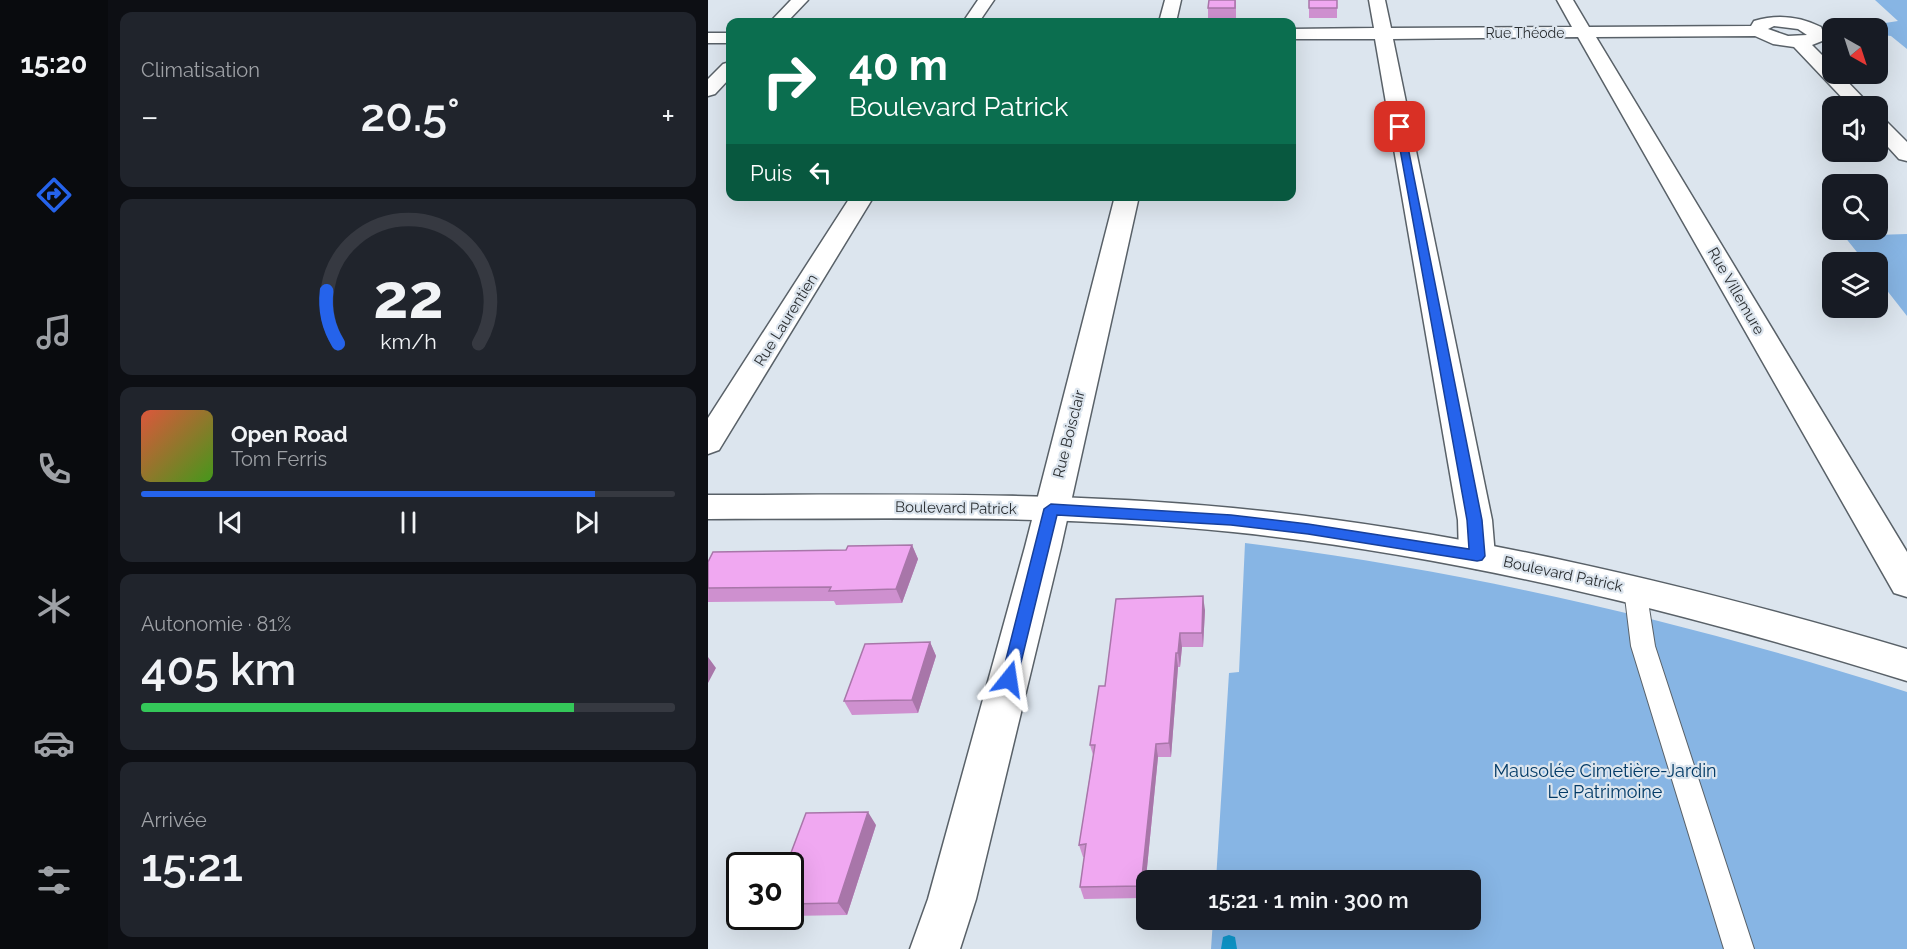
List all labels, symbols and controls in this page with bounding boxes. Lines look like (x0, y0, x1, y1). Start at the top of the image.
north arrow (1822, 18, 1888, 84)
map controls (1822, 18, 1888, 318)
street label: Rue Théode (1486, 25, 1564, 41)
text: 40 m (849, 41, 948, 90)
icon: right (750, 42, 828, 120)
text: 15:20 (21, 48, 87, 79)
text: Climatisation (141, 58, 260, 82)
text: 20.5° (360, 89, 460, 142)
text: Boulevard Patrick (849, 91, 1068, 122)
button: sound (1822, 96, 1888, 162)
text: − (141, 97, 159, 136)
text: + (661, 97, 675, 136)
pin (1374, 101, 1425, 152)
icon: arrive (1383, 110, 1416, 143)
icon: left (804, 156, 837, 189)
text: Puis (750, 160, 792, 186)
icon: directions (33, 174, 75, 216)
button: search (1822, 174, 1888, 240)
street label: Rue Villemure (1704, 244, 1768, 338)
button: layers (1822, 252, 1888, 318)
text: 22 (373, 259, 443, 333)
street label: Rue Laurentien (750, 271, 822, 369)
icon: music (33, 311, 75, 353)
text: km/h (380, 330, 436, 355)
street label: Rue Boisclair (1049, 388, 1089, 480)
text: Open Road (231, 421, 348, 447)
text: Tom Ferris (231, 447, 327, 471)
icon: phone (33, 448, 75, 490)
street label: Boulevard Patrick (895, 498, 1017, 518)
icon: previous (214, 506, 247, 539)
icon: pause (392, 506, 425, 539)
icon: next (570, 506, 603, 539)
street label: Boulevard Patrick (1502, 553, 1624, 595)
icon: climate (33, 585, 75, 627)
text: Autonomie · 81% (141, 612, 291, 636)
text: 405 km (141, 643, 296, 696)
position arrow (977, 647, 1041, 711)
icon: car (33, 722, 75, 764)
park label: Mausolée Cimetière-Jardin Le Patrimoine (1493, 760, 1717, 802)
text: Arrivée (141, 808, 207, 832)
text: 15:21 (141, 839, 243, 892)
speed limit sign: 30 (726, 852, 804, 930)
icon: filters (33, 859, 75, 901)
text: 15:21 · 1 min · 300 m (1208, 887, 1409, 913)

